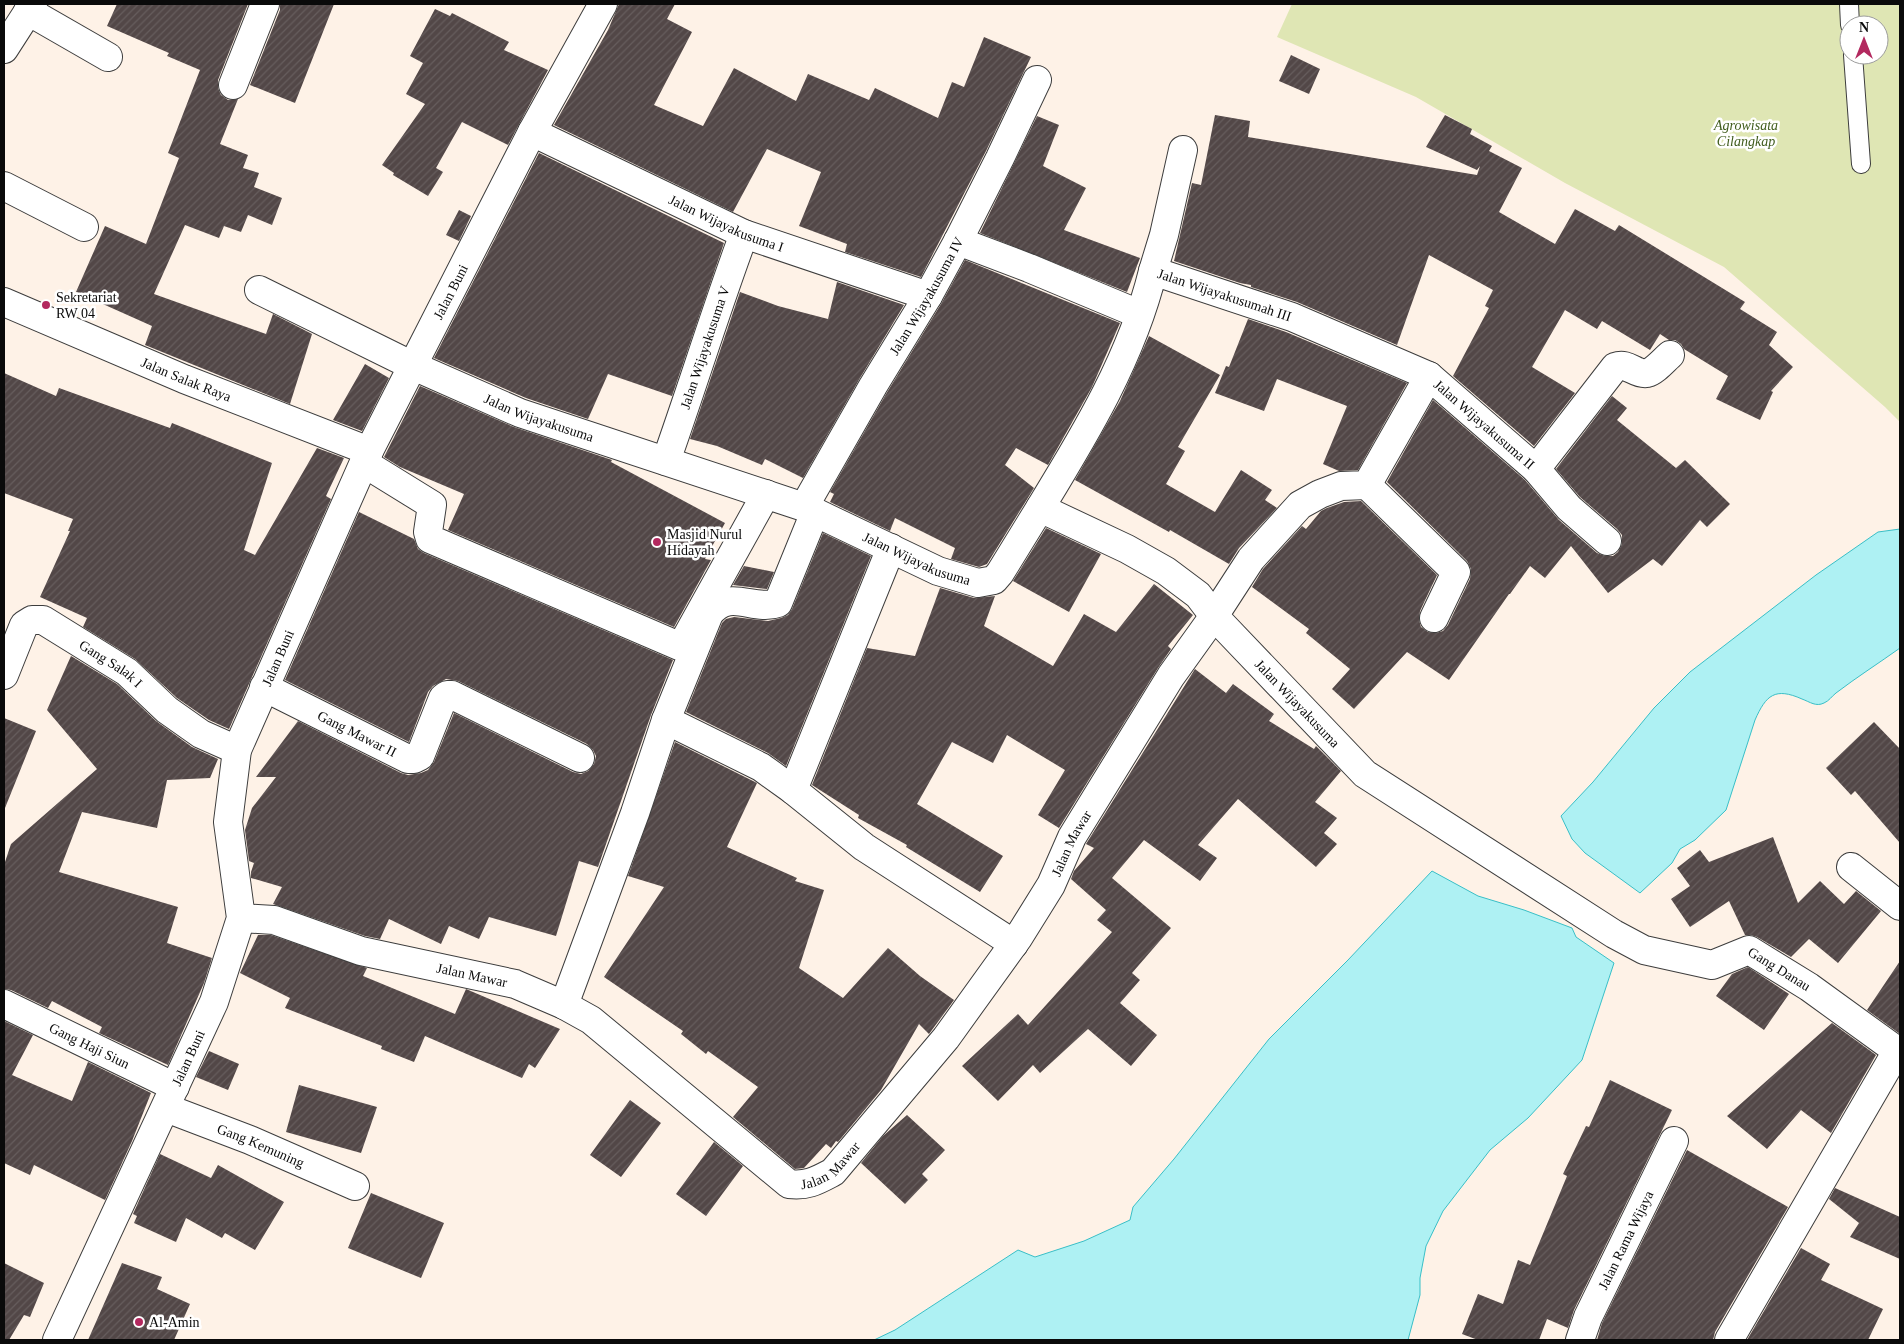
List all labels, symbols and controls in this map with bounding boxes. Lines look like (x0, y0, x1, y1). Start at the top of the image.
north arrow (1839, 15, 1889, 65)
text: N (1859, 20, 1869, 35)
park label: Agrowisata Cilangkap (1713, 118, 1778, 149)
street label: Jalan Wijayakusuma I (667, 192, 786, 254)
street label: Jalan Wijayakusuma IV (886, 234, 966, 358)
street label: Jalan Buni (430, 262, 471, 322)
street label: Jalan Wijayakusumah III (1156, 266, 1294, 324)
street label: Jalan Wijayakusuma V (677, 284, 732, 411)
place label: Sekretariat RW 04 (56, 290, 117, 321)
marker: Sekretariat RW 04 (40, 299, 52, 311)
street label: Jalan Salak Raya (139, 354, 234, 404)
street label: Jalan Wijayakusuma II (1431, 376, 1538, 472)
street label: Jalan Wijayakusuma (482, 391, 596, 445)
place label: Masjid Nurul Hidayah (667, 527, 742, 558)
street label: Jalan Wijayakusuma (861, 529, 973, 588)
marker: Masjid Nurul Hidayah (651, 536, 663, 548)
street label: Jalan Buni (259, 628, 297, 688)
street label: Gang Salak I (77, 637, 146, 690)
street label: Jalan Wijayakusuma (1252, 656, 1343, 751)
street label: Gang Mawar II (315, 707, 399, 760)
street label: Jalan Mawar (1048, 807, 1094, 879)
street label: Gang Danau (1746, 944, 1813, 994)
street label: Jalan Mawar (435, 960, 509, 990)
street label: Gang Haji Siun (47, 1020, 132, 1071)
street label: Jalan Buni (169, 1028, 207, 1088)
street label: Gang Kemuning (215, 1121, 307, 1170)
street label: Jalan Mawar (800, 1138, 863, 1192)
street label: Jalan Rama Wijaya (1595, 1187, 1656, 1292)
place label: Al-Amin (149, 1315, 200, 1330)
marker: Al-Amin (133, 1316, 145, 1328)

